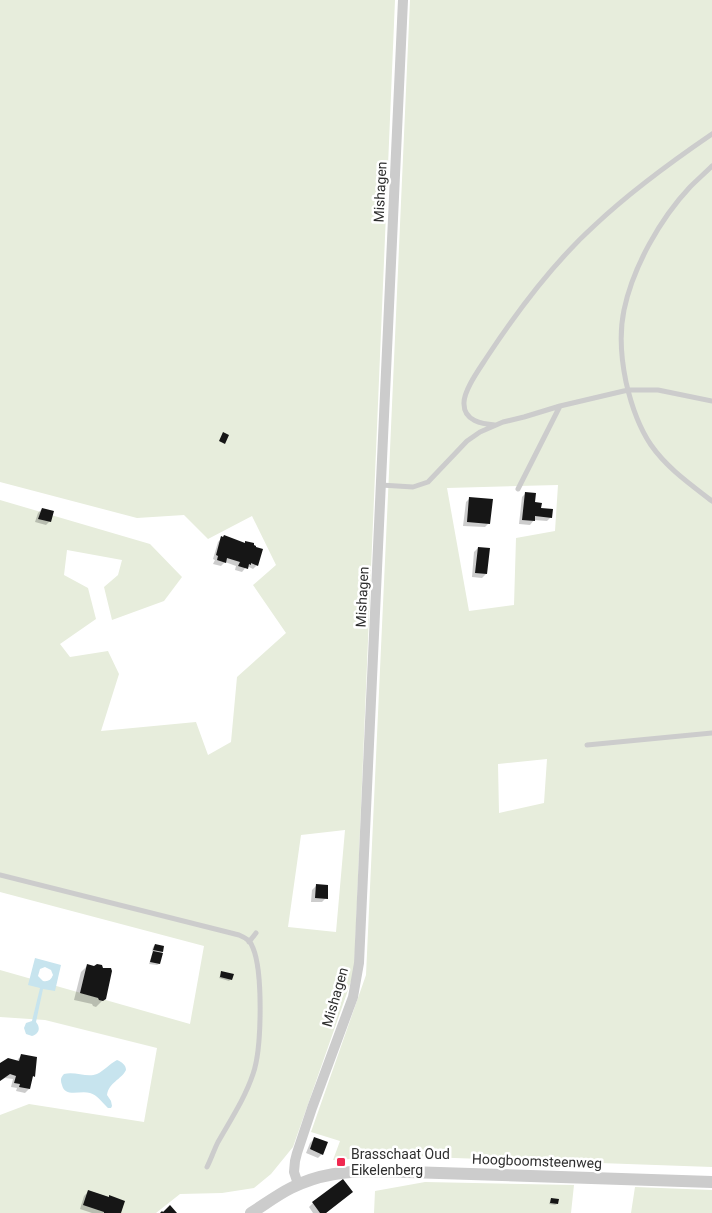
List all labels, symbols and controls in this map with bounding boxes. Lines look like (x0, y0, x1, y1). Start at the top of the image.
street label: Mishagen (370, 161, 390, 223)
street label: Mishagen (352, 566, 372, 628)
street label: Mishagen (319, 965, 351, 1029)
place label: Brasschaat Oud Eikelenberg (351, 1146, 450, 1178)
street label: Hoogboomsteenweg (472, 1151, 602, 1171)
marker: Brasschaat Oud Eikelenberg (335, 1156, 347, 1168)

